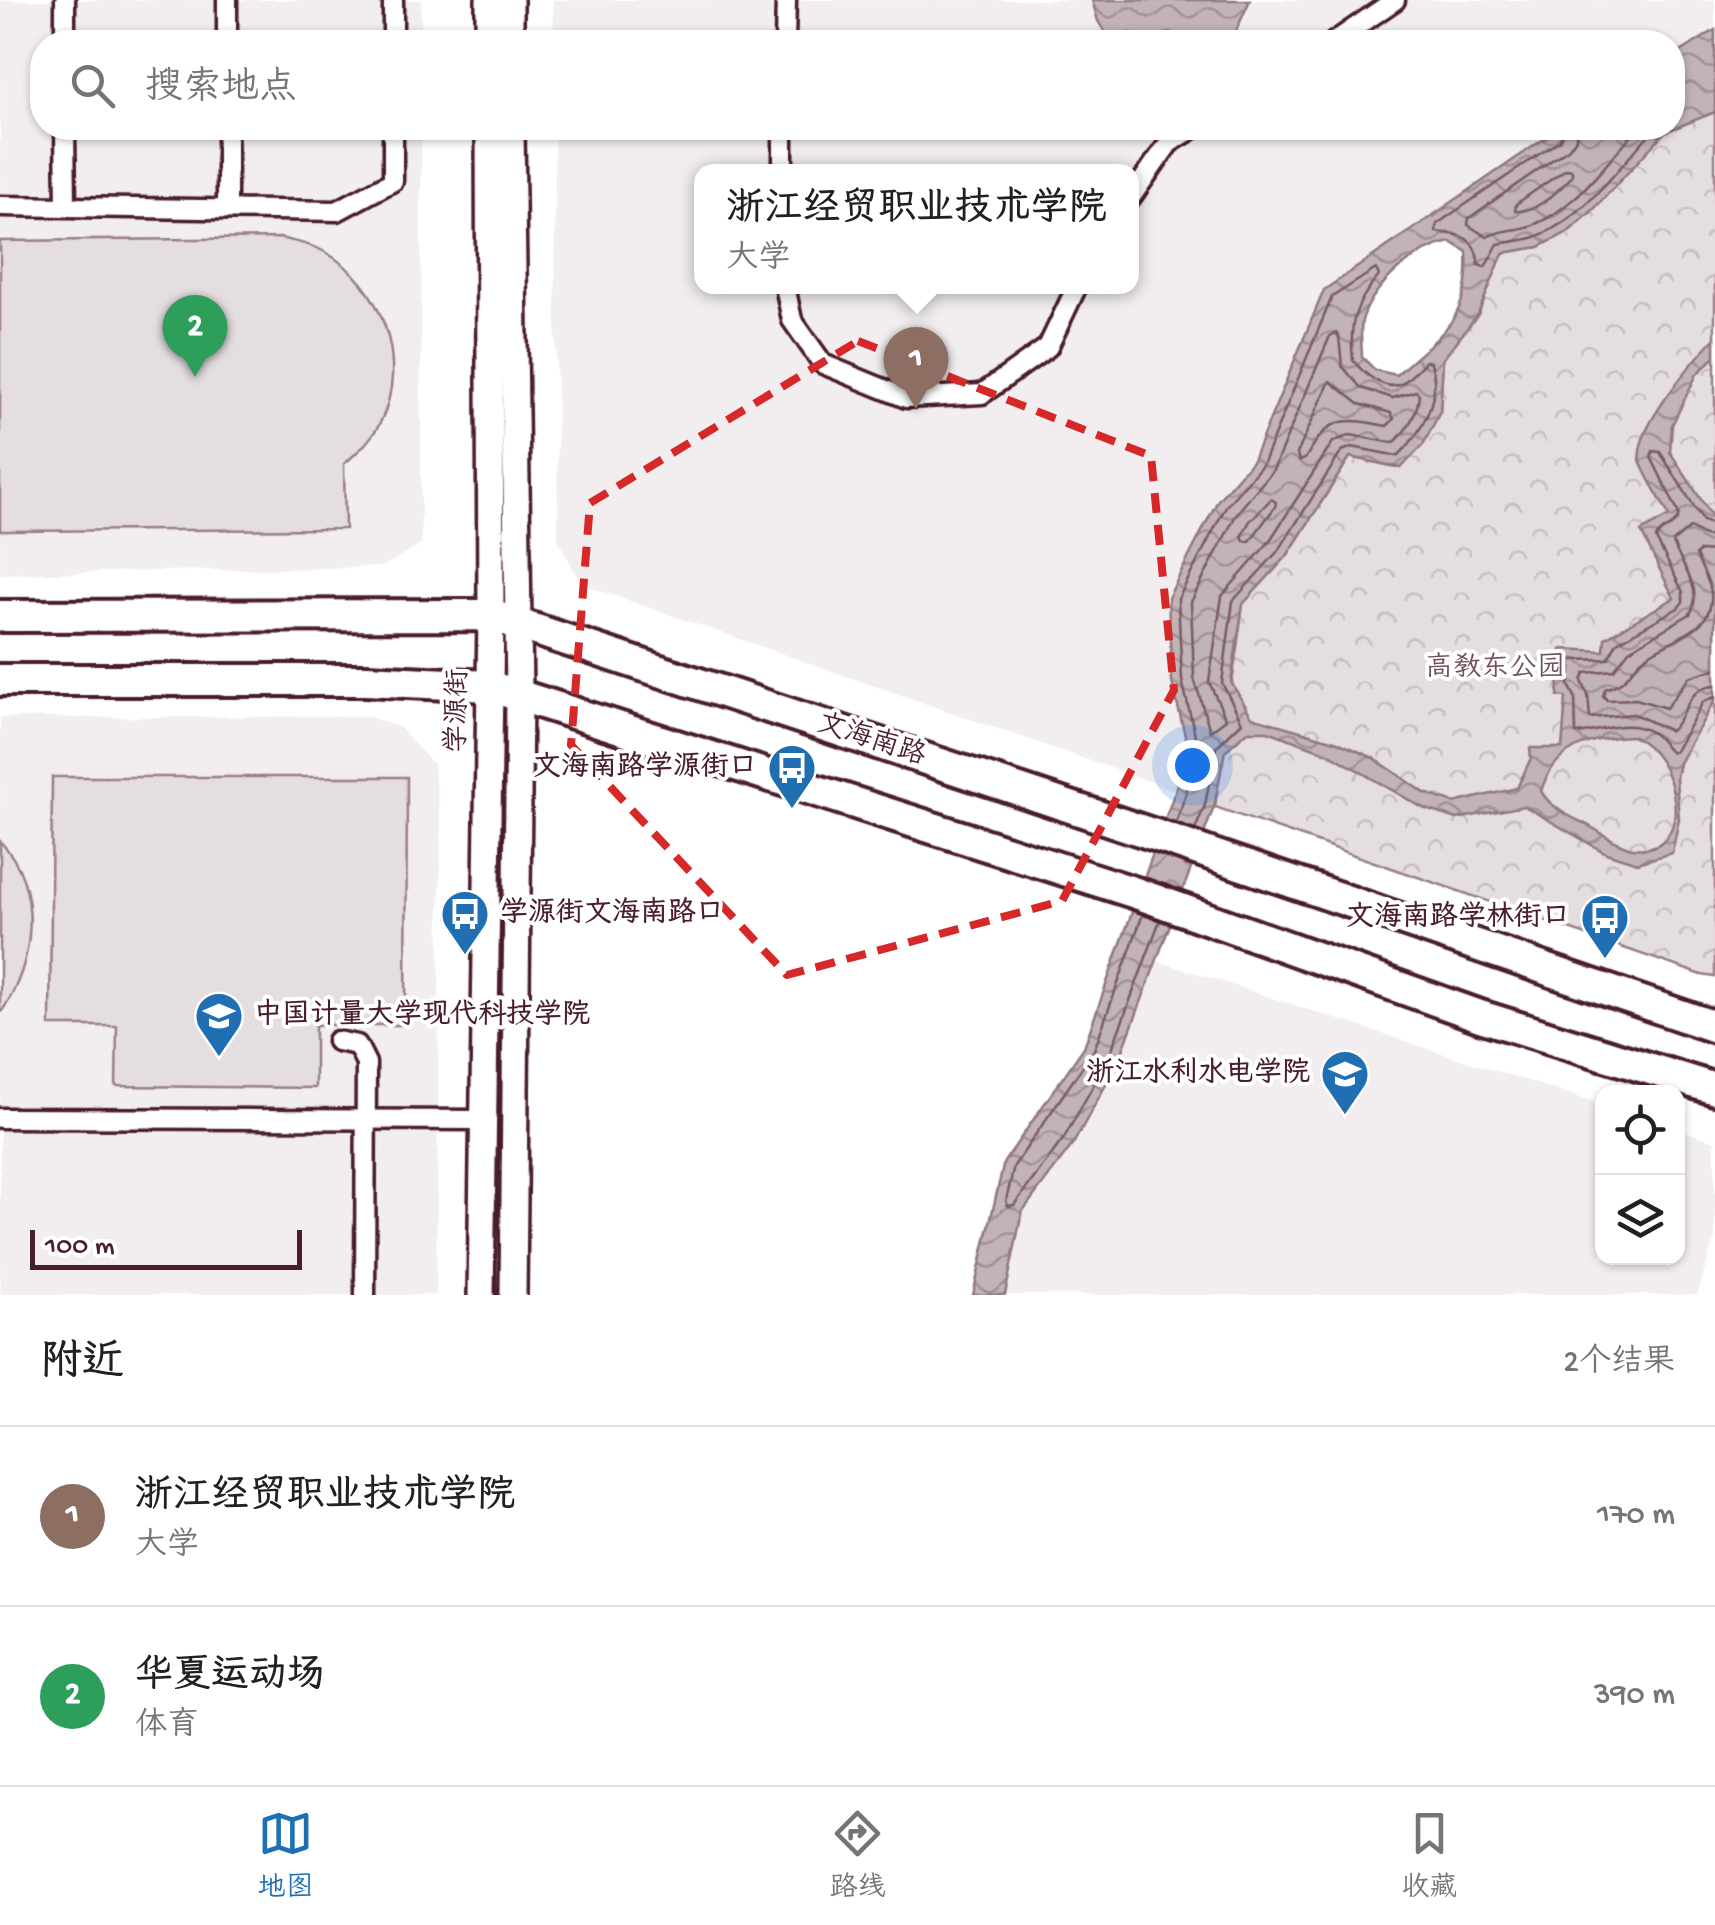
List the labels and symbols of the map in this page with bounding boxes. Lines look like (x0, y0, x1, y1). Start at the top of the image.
pin: 2 (162, 294, 228, 377)
pin: 1 (884, 326, 948, 409)
park label: 高教东公园 (1425, 652, 1565, 686)
street label: 学源街 (441, 669, 476, 753)
street label: 文海南路 (813, 706, 930, 774)
your location (1167, 740, 1218, 791)
bus stop icon: 文海南路学源街口 (766, 742, 818, 810)
place label: 文海南路学源街口 (533, 750, 757, 785)
bus stop icon: 学源街文海南路口 (439, 888, 491, 956)
bus stop icon: 文海南路学林街口 (1579, 892, 1631, 960)
place label: 学源街文海南路口 (500, 896, 724, 931)
place label: 文海南路学林街口 (1346, 900, 1570, 935)
school or university icon: 中国计量大学现代科技学院 (193, 990, 245, 1058)
place label: 中国计量大学现代科技学院 (254, 998, 590, 1033)
school or university icon: 浙江水利水电学院 (1319, 1048, 1371, 1116)
place label: 浙江水利水电学院 (1086, 1057, 1310, 1091)
scale bar (30, 1225, 302, 1270)

